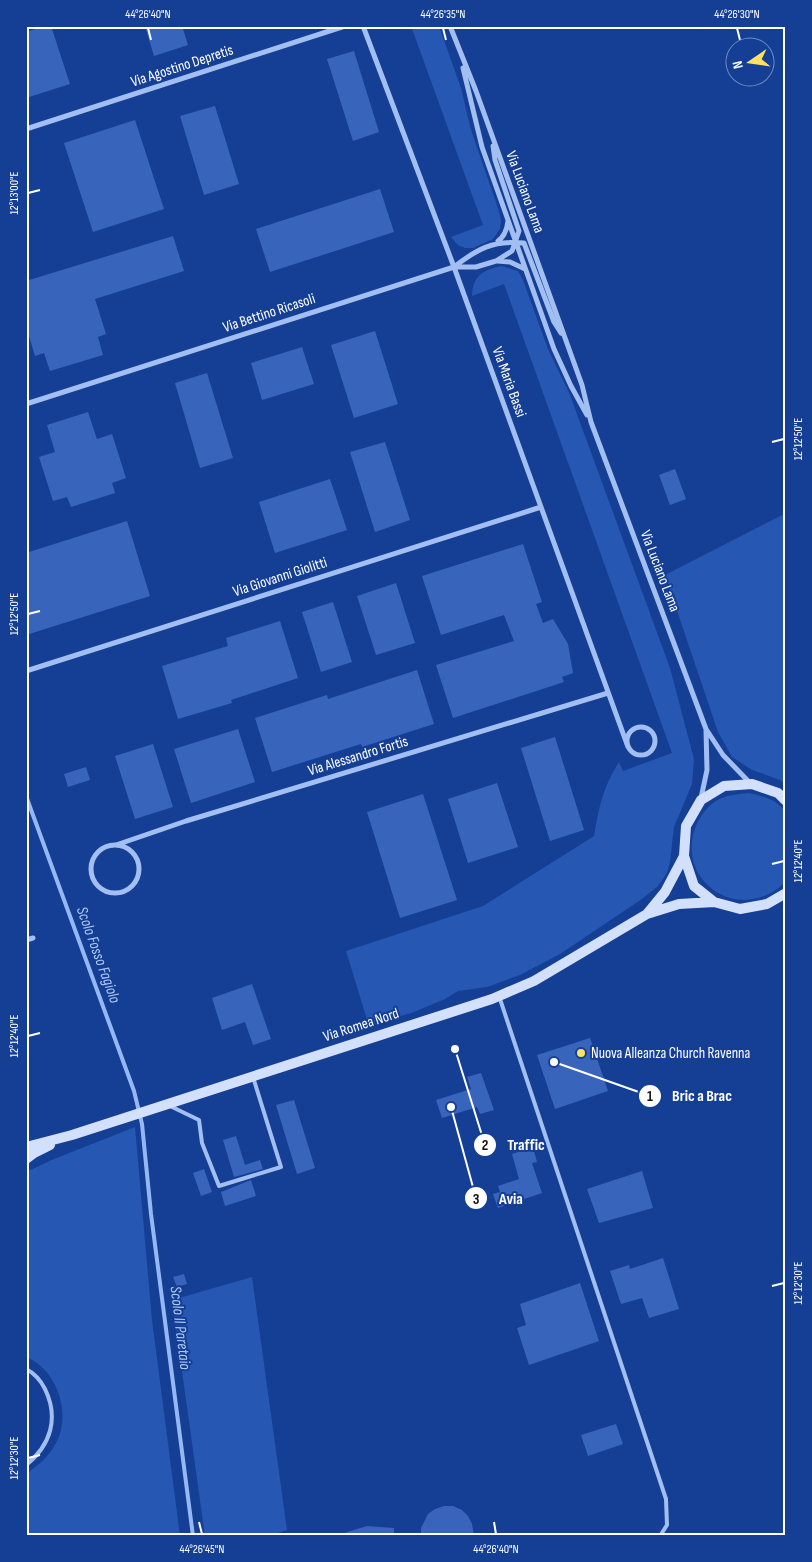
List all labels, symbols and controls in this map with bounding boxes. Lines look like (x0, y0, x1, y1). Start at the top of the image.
text: 44°26'40"N (125, 7, 171, 22)
text: 44°26'35"N (421, 7, 465, 22)
text: 44°26'30"N (714, 7, 760, 22)
north arrow (724, 38, 774, 88)
street label: Via Agostino Depretis (128, 40, 236, 92)
text: N (729, 59, 747, 70)
street label: Via Luciano Lama (501, 148, 549, 236)
text: 12°13'00"E (7, 171, 22, 215)
street label: Via Bettino Ricasoli (220, 289, 318, 337)
street label: Via Maria Bassi (487, 344, 531, 420)
text: 12°12'50"E (791, 418, 806, 460)
street label: Via Luciano Lama (636, 528, 684, 615)
street label: Via Giovanni Giolitti (231, 553, 330, 601)
text: 12°12'50"E (7, 593, 22, 635)
street label: Via Alessandro Fortis (306, 732, 410, 780)
text: 12°12'40"E (791, 840, 806, 882)
water label: Scolo Fosso Fagiolo (72, 904, 124, 1006)
street label: Via Romea Nord (321, 1004, 401, 1046)
text: 12°12'40"E (7, 1015, 22, 1057)
place label: Nuova Alleanza Church Ravenna (591, 1044, 751, 1063)
marker: Nuova Alleanza Church Ravenna (575, 1047, 587, 1059)
callout: Bric a Brac (637, 1080, 742, 1111)
text: 1 (647, 1087, 653, 1106)
text: Bric a Brac (672, 1087, 732, 1106)
callout: Traffic (473, 1129, 555, 1160)
text: 2 (482, 1136, 488, 1155)
text: Traffic (507, 1136, 545, 1155)
callout: Avia (464, 1183, 532, 1214)
text: 3 (473, 1190, 480, 1209)
text: Avia (498, 1190, 523, 1209)
text: 12°12'30"E (791, 1262, 806, 1304)
water label: Scolo Il Paretaio (165, 1285, 195, 1371)
text: 12°12'30"E (7, 1437, 22, 1479)
text: 44°26'45"N (180, 1542, 224, 1557)
text: 44°26'40"N (473, 1542, 519, 1557)

